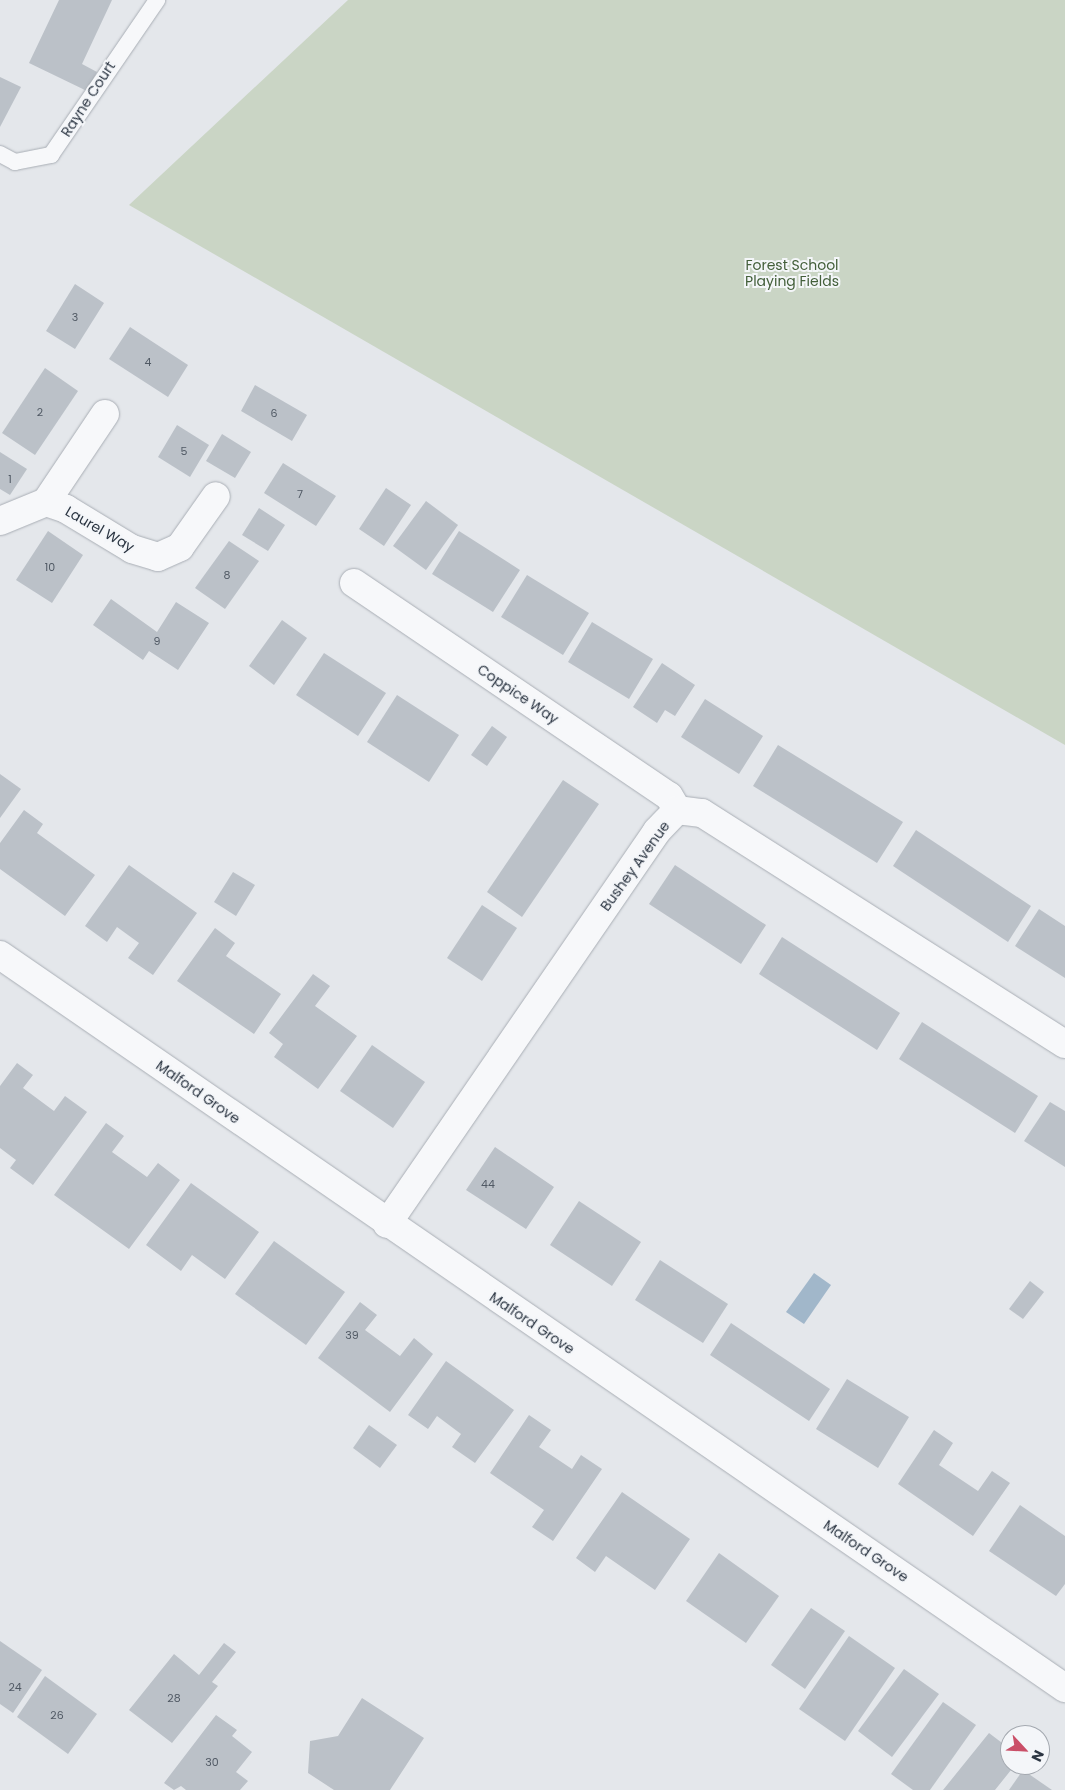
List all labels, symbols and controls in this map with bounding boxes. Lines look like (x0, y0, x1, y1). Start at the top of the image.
street label: Rayne Court (57, 58, 119, 140)
park label: Forest School Playing Fields (745, 257, 839, 290)
house number: 3 (72, 310, 78, 324)
house number: 4 (145, 355, 151, 369)
house number: 2 (37, 405, 43, 419)
house number: 6 (271, 406, 277, 420)
house number: 5 (181, 444, 187, 458)
house number: 1 (8, 472, 12, 486)
house number: 7 (297, 487, 303, 501)
street label: Laurel Way (63, 503, 137, 555)
house number: 10 (45, 560, 55, 574)
house number: 8 (224, 568, 230, 582)
house number: 9 (154, 634, 160, 648)
street label: Coppice Way (474, 661, 562, 727)
street label: Bushey Avenue (597, 818, 673, 914)
street label: Malford Grove (153, 1057, 243, 1127)
house number: 44 (481, 1177, 495, 1191)
street label: Malford Grove (486, 1288, 578, 1358)
house number: 39 (345, 1328, 359, 1342)
street label: Malford Grove (820, 1516, 912, 1586)
house number: 24 (8, 1680, 22, 1694)
house number: 28 (167, 1691, 181, 1705)
house number: 26 (50, 1708, 64, 1722)
north arrow (1000, 1725, 1050, 1775)
text: N (1026, 1747, 1049, 1765)
house number: 30 (205, 1755, 219, 1769)

